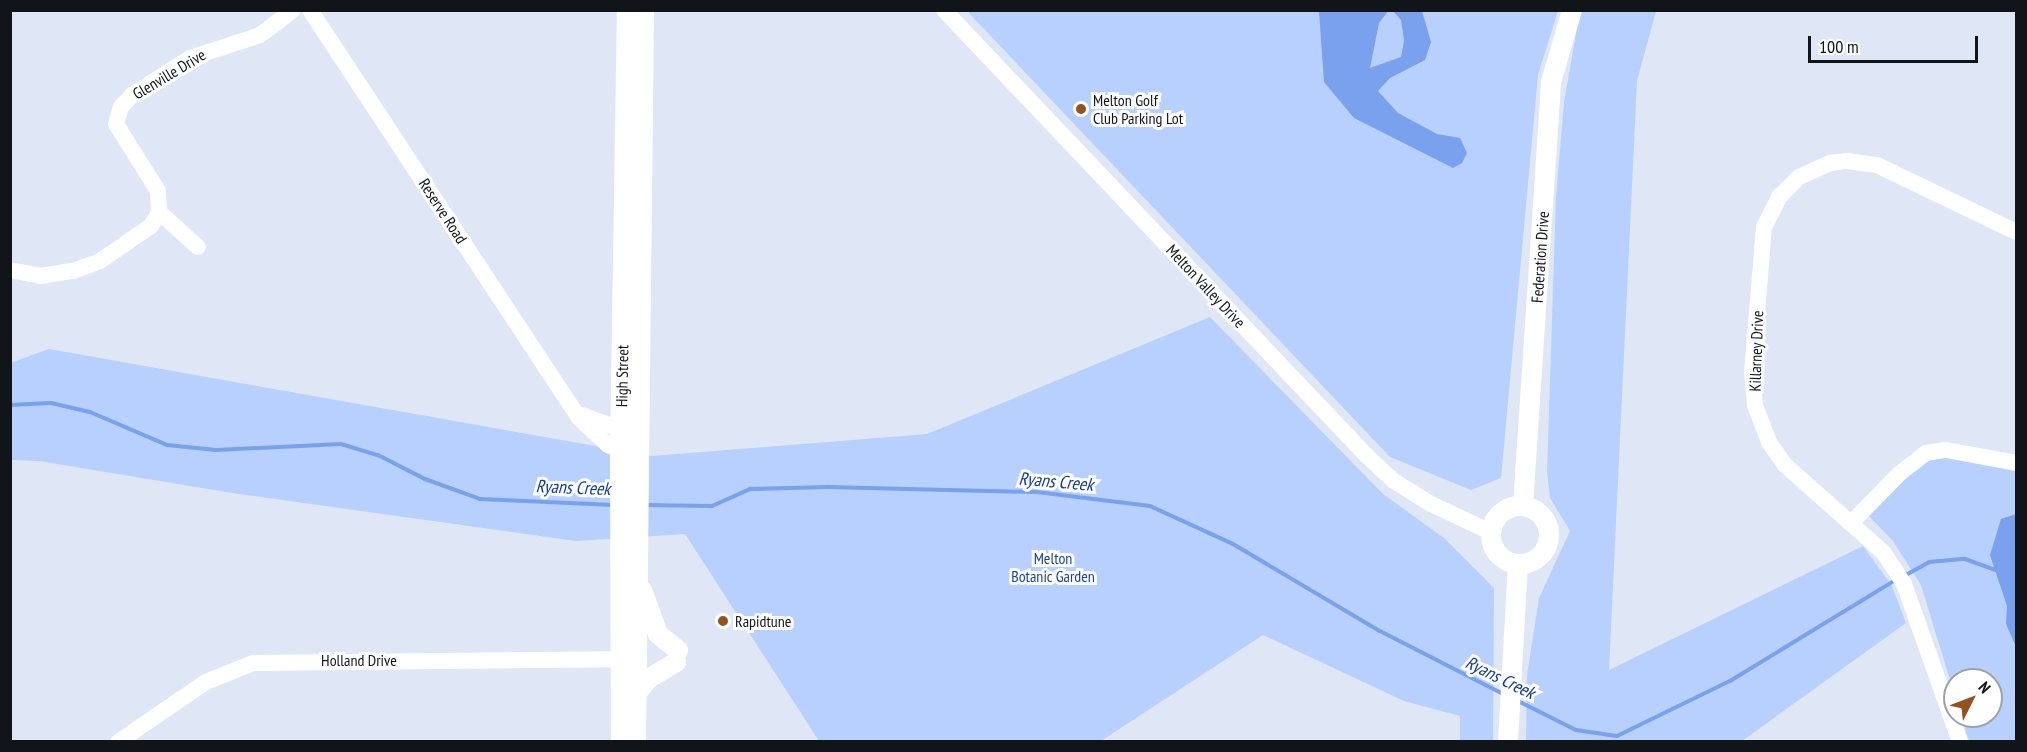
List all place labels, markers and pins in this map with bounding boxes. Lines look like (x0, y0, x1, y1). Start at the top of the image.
place label: Melton Golf Club Parking Lot (1093, 90, 1183, 128)
marker: Melton Golf Club Parking Lot (1074, 102, 1088, 116)
place label: Rapidtune (735, 611, 791, 631)
marker: Rapidtune (716, 614, 730, 628)

